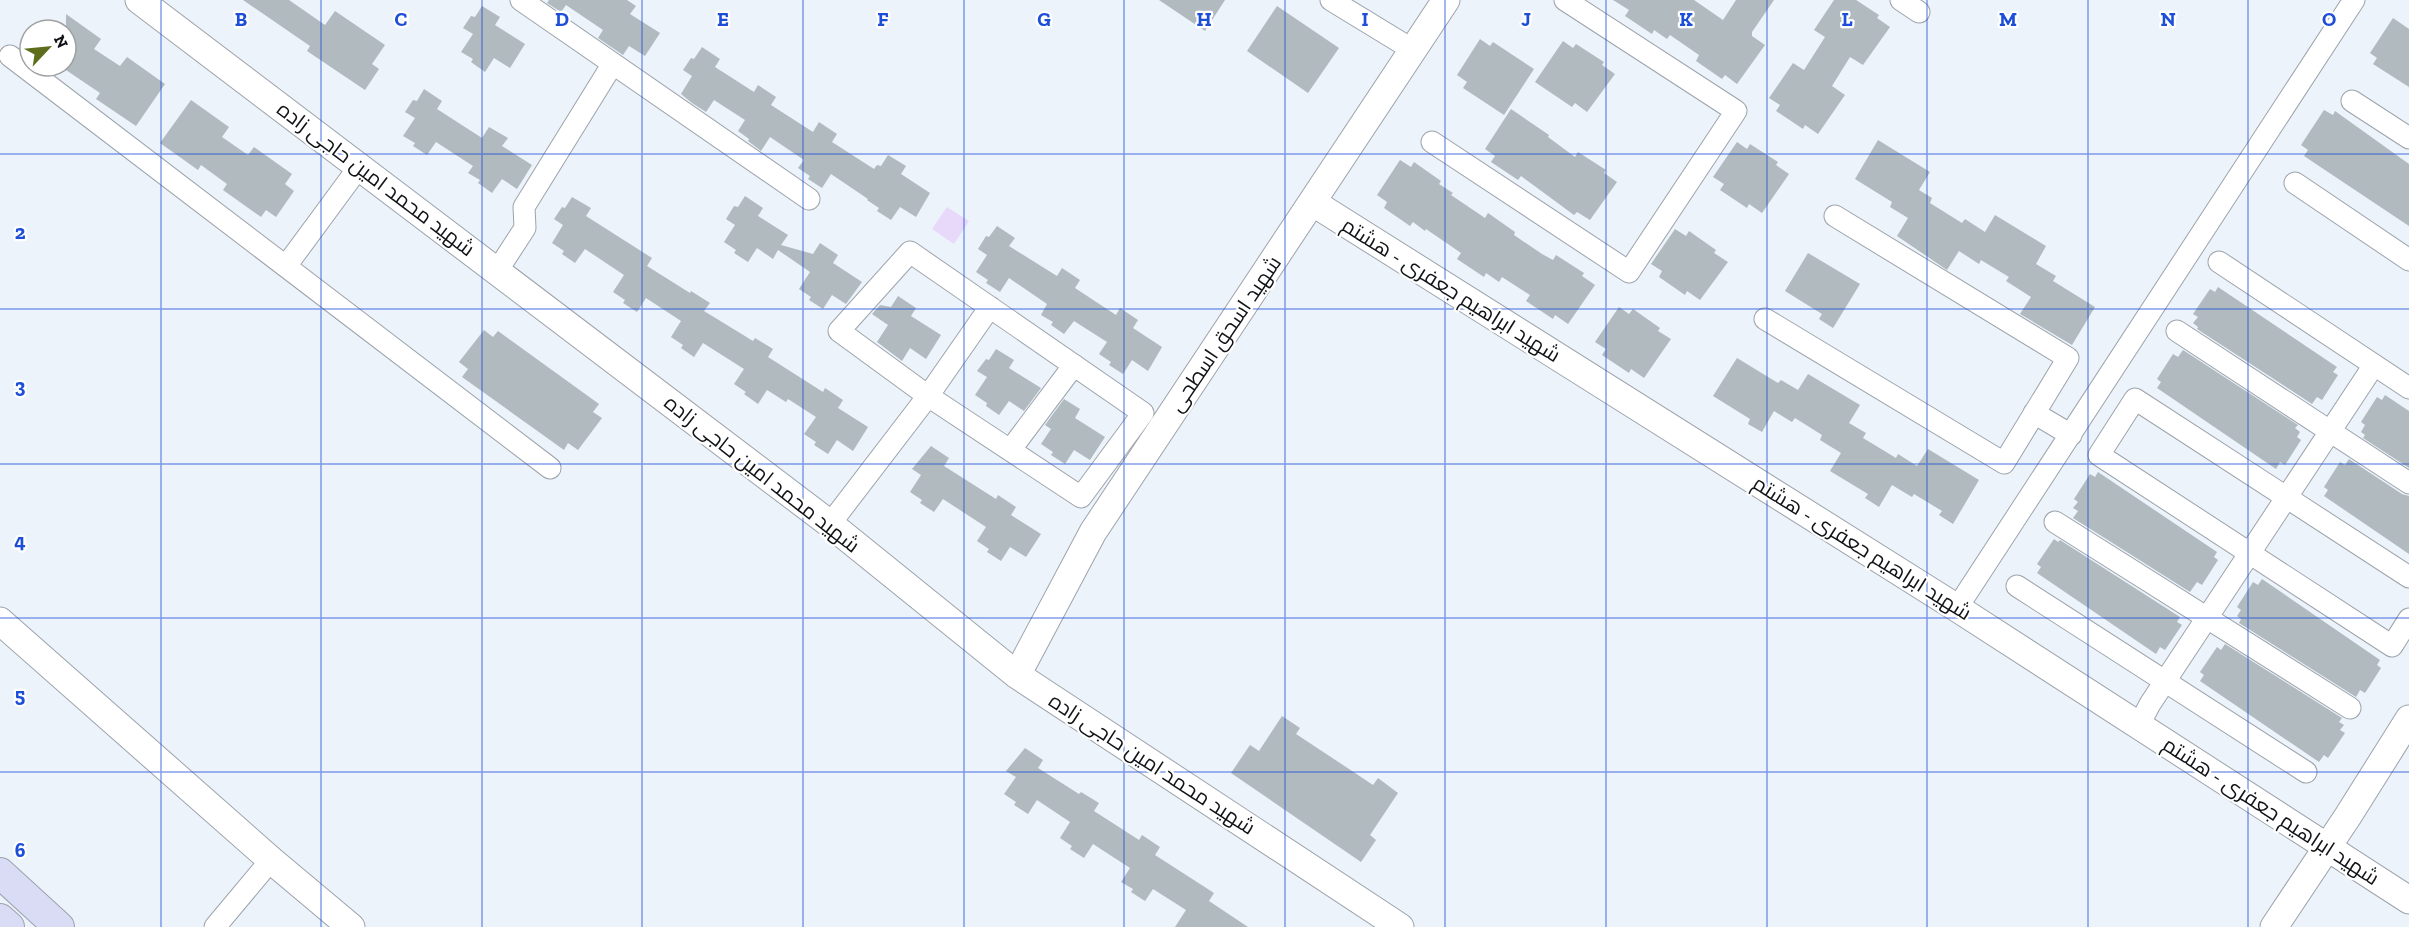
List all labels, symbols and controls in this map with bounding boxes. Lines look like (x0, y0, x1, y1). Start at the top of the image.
text: B (235, 7, 247, 31)
text: C (395, 7, 408, 31)
text: D (555, 7, 569, 31)
text: E (717, 7, 729, 31)
text: F (877, 7, 889, 31)
text: G (1037, 7, 1051, 31)
text: H (1196, 7, 1212, 31)
text: I (1361, 7, 1369, 31)
text: J (1521, 7, 1531, 31)
text: K (1679, 7, 1693, 31)
text: L (1841, 7, 1853, 31)
text: M (1999, 7, 2017, 31)
text: N (2160, 7, 2176, 31)
text: O (2322, 7, 2336, 31)
north arrow (18, 18, 78, 78)
text: N (50, 32, 72, 51)
street label: شهید محمد امین حاجی زاده (272, 96, 480, 262)
street label: شهید ابراهیم جعفری - هشتم (1336, 212, 1565, 369)
text: 2 (15, 220, 26, 244)
street label: شهید اسحق اسطحی (1163, 251, 1287, 417)
text: 3 (15, 374, 26, 398)
street label: شهید محمد امین حاجی زاده (659, 390, 865, 558)
street label: شهید ابراهیم جعفری - هشتم (1747, 470, 1976, 627)
text: 4 (14, 529, 26, 553)
text: 5 (15, 683, 25, 707)
street label: شهید محمد امین حاجی زاده (1044, 687, 1260, 841)
street label: شهید ابراهیم جعفری - هشتم (2157, 731, 2384, 892)
text: 6 (15, 838, 26, 862)

